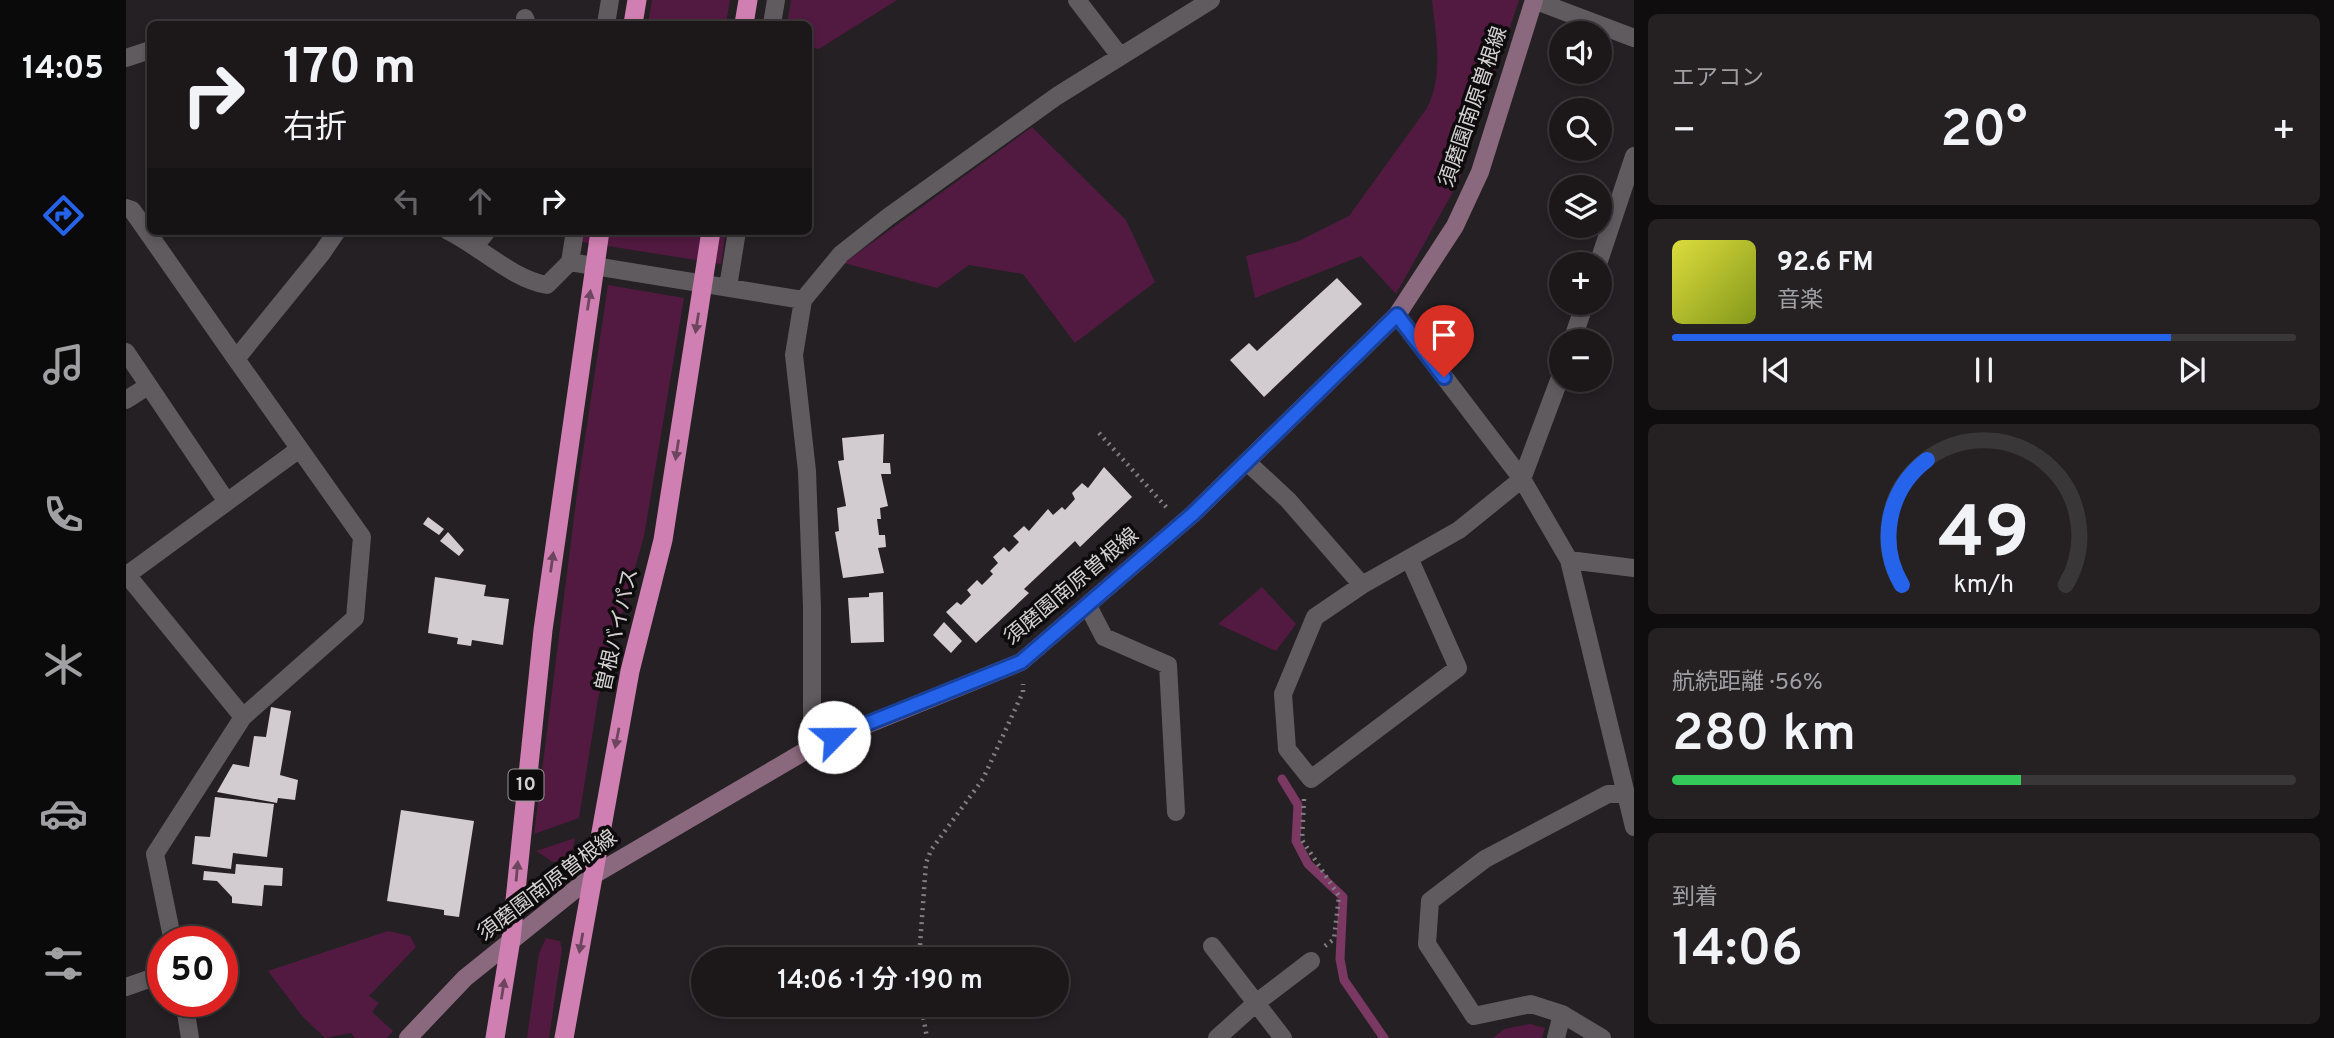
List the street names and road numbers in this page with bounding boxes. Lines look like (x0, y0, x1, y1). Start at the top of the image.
street label: 須磨園南原曽根線 (1434, 23, 1514, 191)
street label: 須磨園南原曽根線 (999, 523, 1145, 651)
street label: 曽根バイパス (591, 566, 645, 694)
road number: 10 (508, 770, 544, 800)
street label: 須磨園南原曽根線 (473, 825, 623, 947)

